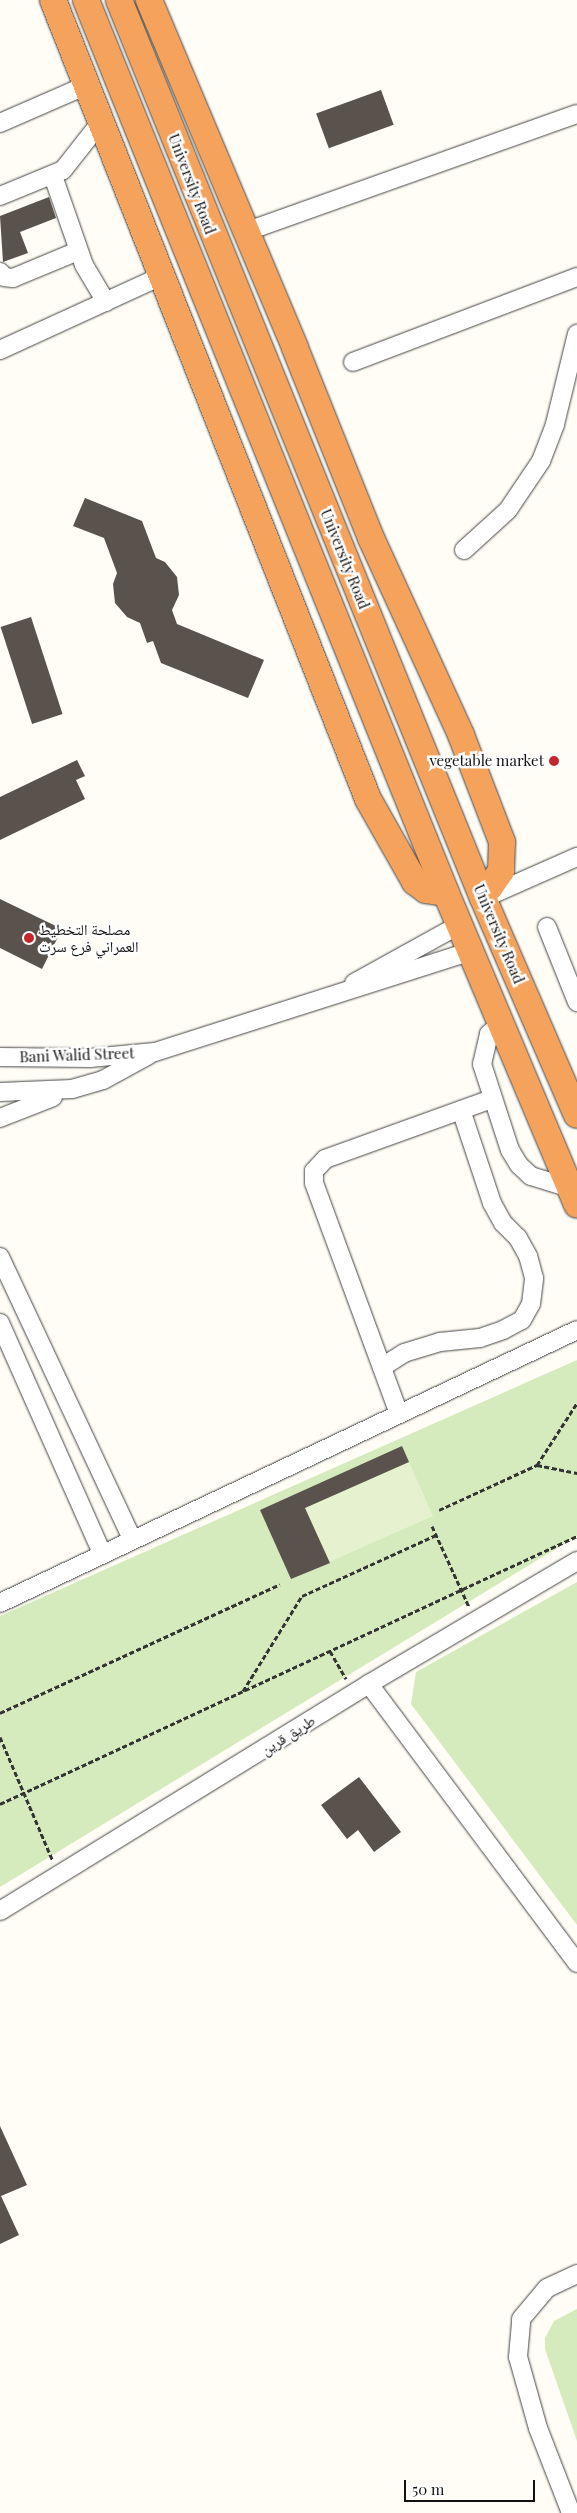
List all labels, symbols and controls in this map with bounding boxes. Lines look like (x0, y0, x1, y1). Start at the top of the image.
street label: University Road (164, 131, 220, 237)
street label: University Road (317, 506, 373, 612)
place label: vegetable market (429, 752, 544, 770)
marker: vegetable market (548, 755, 560, 767)
street label: University Road (470, 881, 528, 987)
place label: مصلحة التخطيط العمراني فرع سرت (39, 920, 139, 955)
marker: مصلحة التخطيط العمراني فرع سرت (23, 932, 35, 944)
street label: Bani Walid Street (19, 1044, 135, 1066)
street label: طريق قرين (257, 1711, 319, 1759)
scale bar (407, 2470, 538, 2502)
text: 50 m (412, 2479, 444, 2499)

